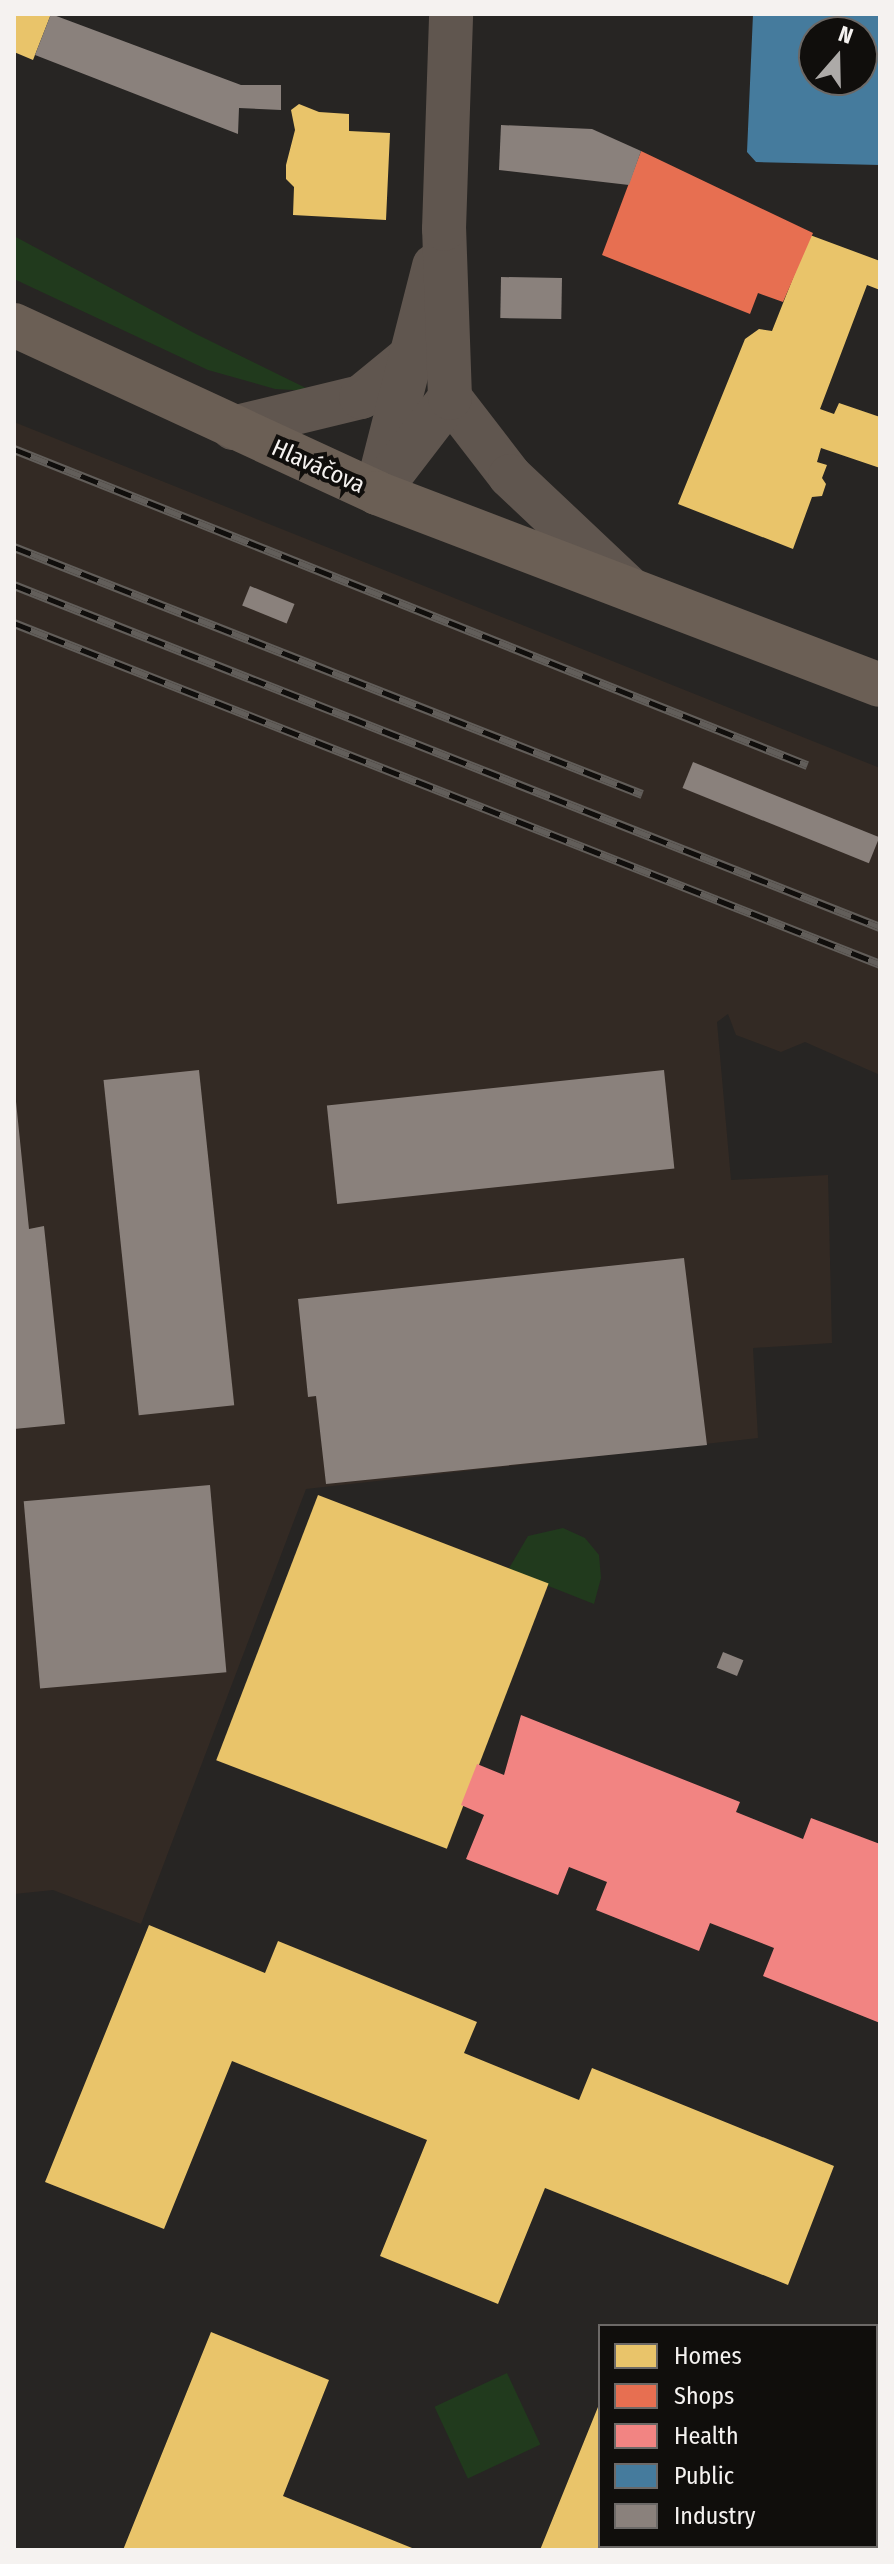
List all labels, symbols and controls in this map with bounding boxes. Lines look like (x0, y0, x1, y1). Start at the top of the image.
north arrow (798, 16, 878, 96)
text: N (835, 20, 857, 50)
street label: Hlaváčova (267, 434, 369, 500)
legend (598, 2324, 878, 2548)
text: Homes (674, 2342, 742, 2370)
text: Shops (674, 2382, 734, 2410)
text: Health (674, 2422, 739, 2450)
text: Public (674, 2462, 734, 2490)
text: Industry (674, 2502, 756, 2530)

